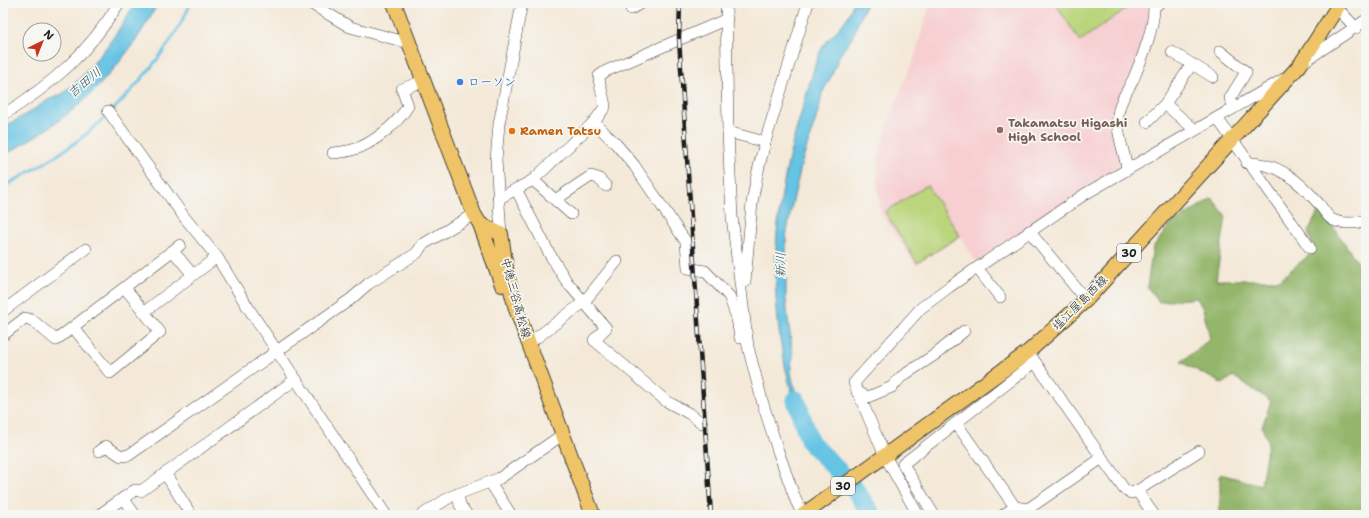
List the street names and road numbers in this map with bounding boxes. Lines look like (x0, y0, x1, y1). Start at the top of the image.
road number: 30 (1117, 244, 1141, 262)
street label: 中徳三谷高松線 (497, 255, 535, 341)
street label: 塩江屋島西線 (1049, 272, 1111, 334)
road number: 30 (831, 477, 855, 495)

